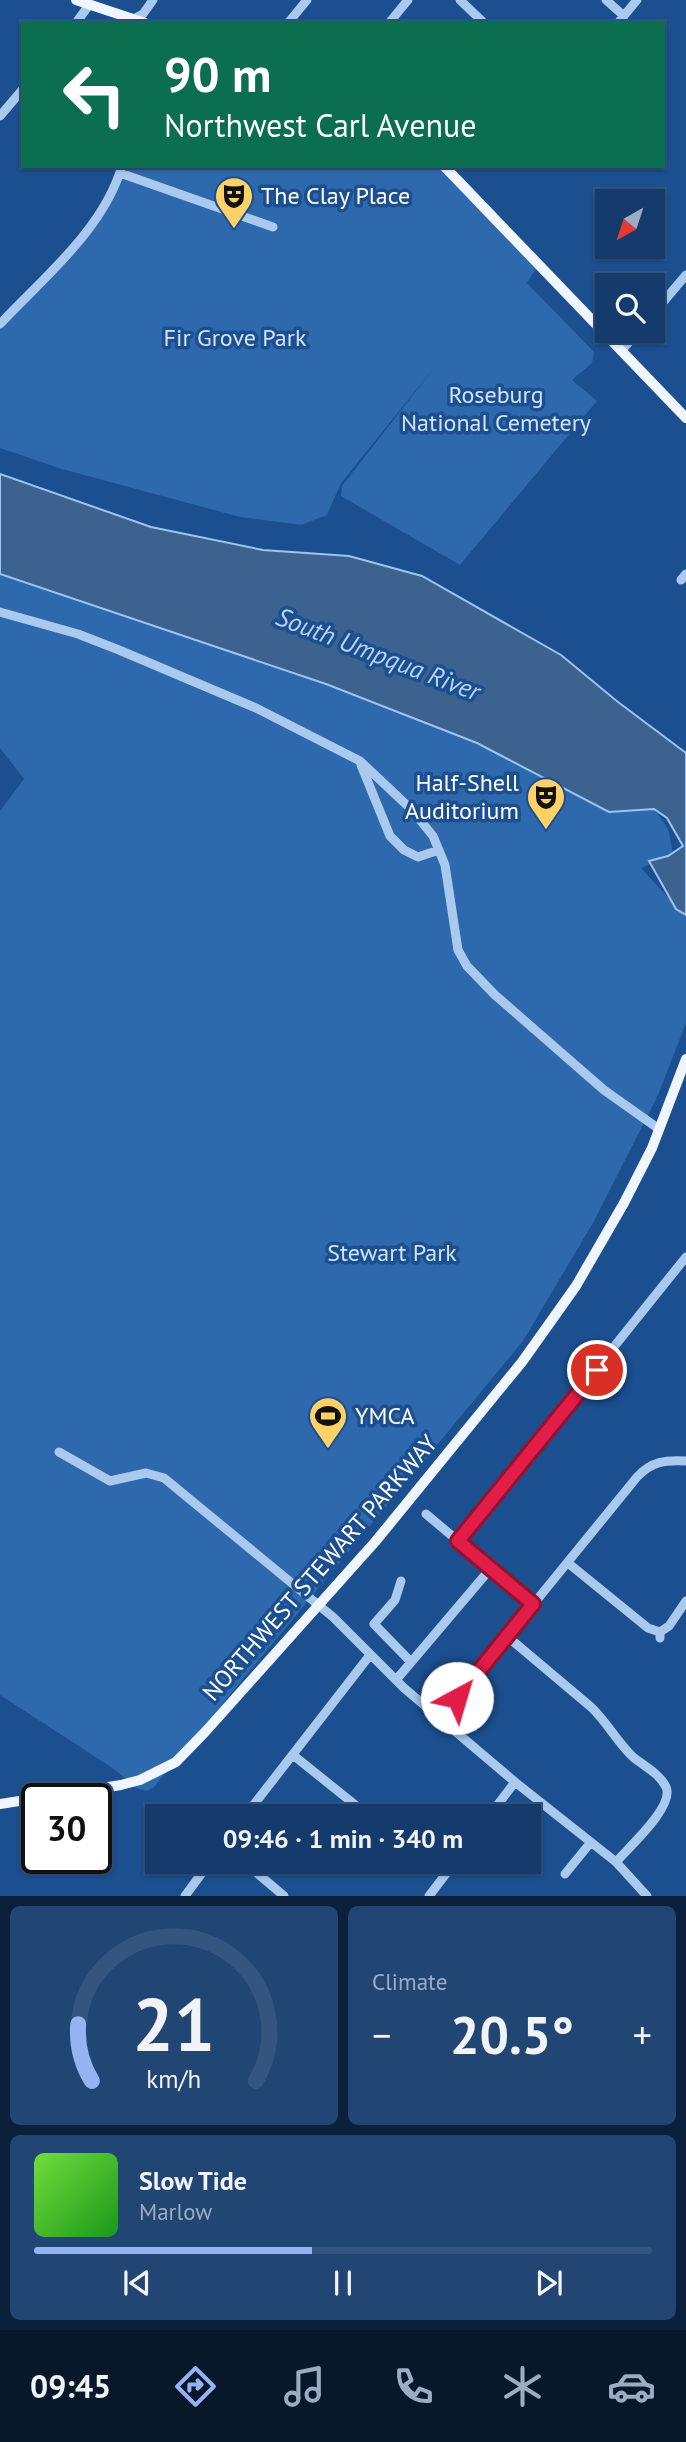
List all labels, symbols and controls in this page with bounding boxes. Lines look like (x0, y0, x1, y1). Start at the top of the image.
text: 90 m (164, 42, 271, 106)
icon: left (49, 49, 140, 140)
text: Northwest Carl Avenue (164, 104, 476, 146)
theatre icon: The Clay Place (213, 175, 255, 230)
place label: The Clay Place (261, 180, 410, 211)
north arrow (595, 189, 665, 259)
map controls (595, 189, 665, 343)
button: search (595, 273, 665, 343)
park label: Fir Grove Park (164, 322, 307, 353)
park label: Roseburg National Cemetery (401, 379, 591, 438)
water label: South Umpqua River (271, 599, 486, 708)
place label: Half-Shell Auditorium (405, 767, 519, 826)
theatre icon: Half-Shell Auditorium (525, 776, 567, 831)
park label: Stewart Park (327, 1237, 457, 1268)
pin (567, 1340, 627, 1400)
icon: arrive (578, 1351, 616, 1389)
sports icon: YMCA (307, 1395, 349, 1450)
place label: YMCA (355, 1400, 414, 1431)
street label: NORTHWEST STEWART PARKWAY (196, 1428, 444, 1707)
position arrow (420, 1661, 494, 1735)
speed limit sign: 30 (21, 1783, 112, 1874)
text: 09:46 · 1 min · 340 m (223, 1822, 463, 1855)
text: Climate (372, 1967, 447, 1996)
text: 21 (133, 1978, 215, 2072)
text: 20.5° (450, 2001, 574, 2068)
text: − (372, 2010, 391, 2059)
text: + (633, 2010, 652, 2059)
text: km/h (147, 2063, 201, 2095)
text: Slow Tide (139, 2164, 247, 2197)
text: Marlow (139, 2197, 212, 2226)
icon: previous (118, 2264, 156, 2302)
icon: pause (324, 2264, 362, 2302)
icon: next (530, 2264, 568, 2302)
icon: directions (171, 2362, 220, 2411)
icon: music (280, 2362, 329, 2411)
icon: phone (389, 2362, 438, 2411)
icon: climate (498, 2362, 547, 2411)
icon: car (607, 2362, 656, 2411)
text: 09:45 (30, 2365, 111, 2407)

